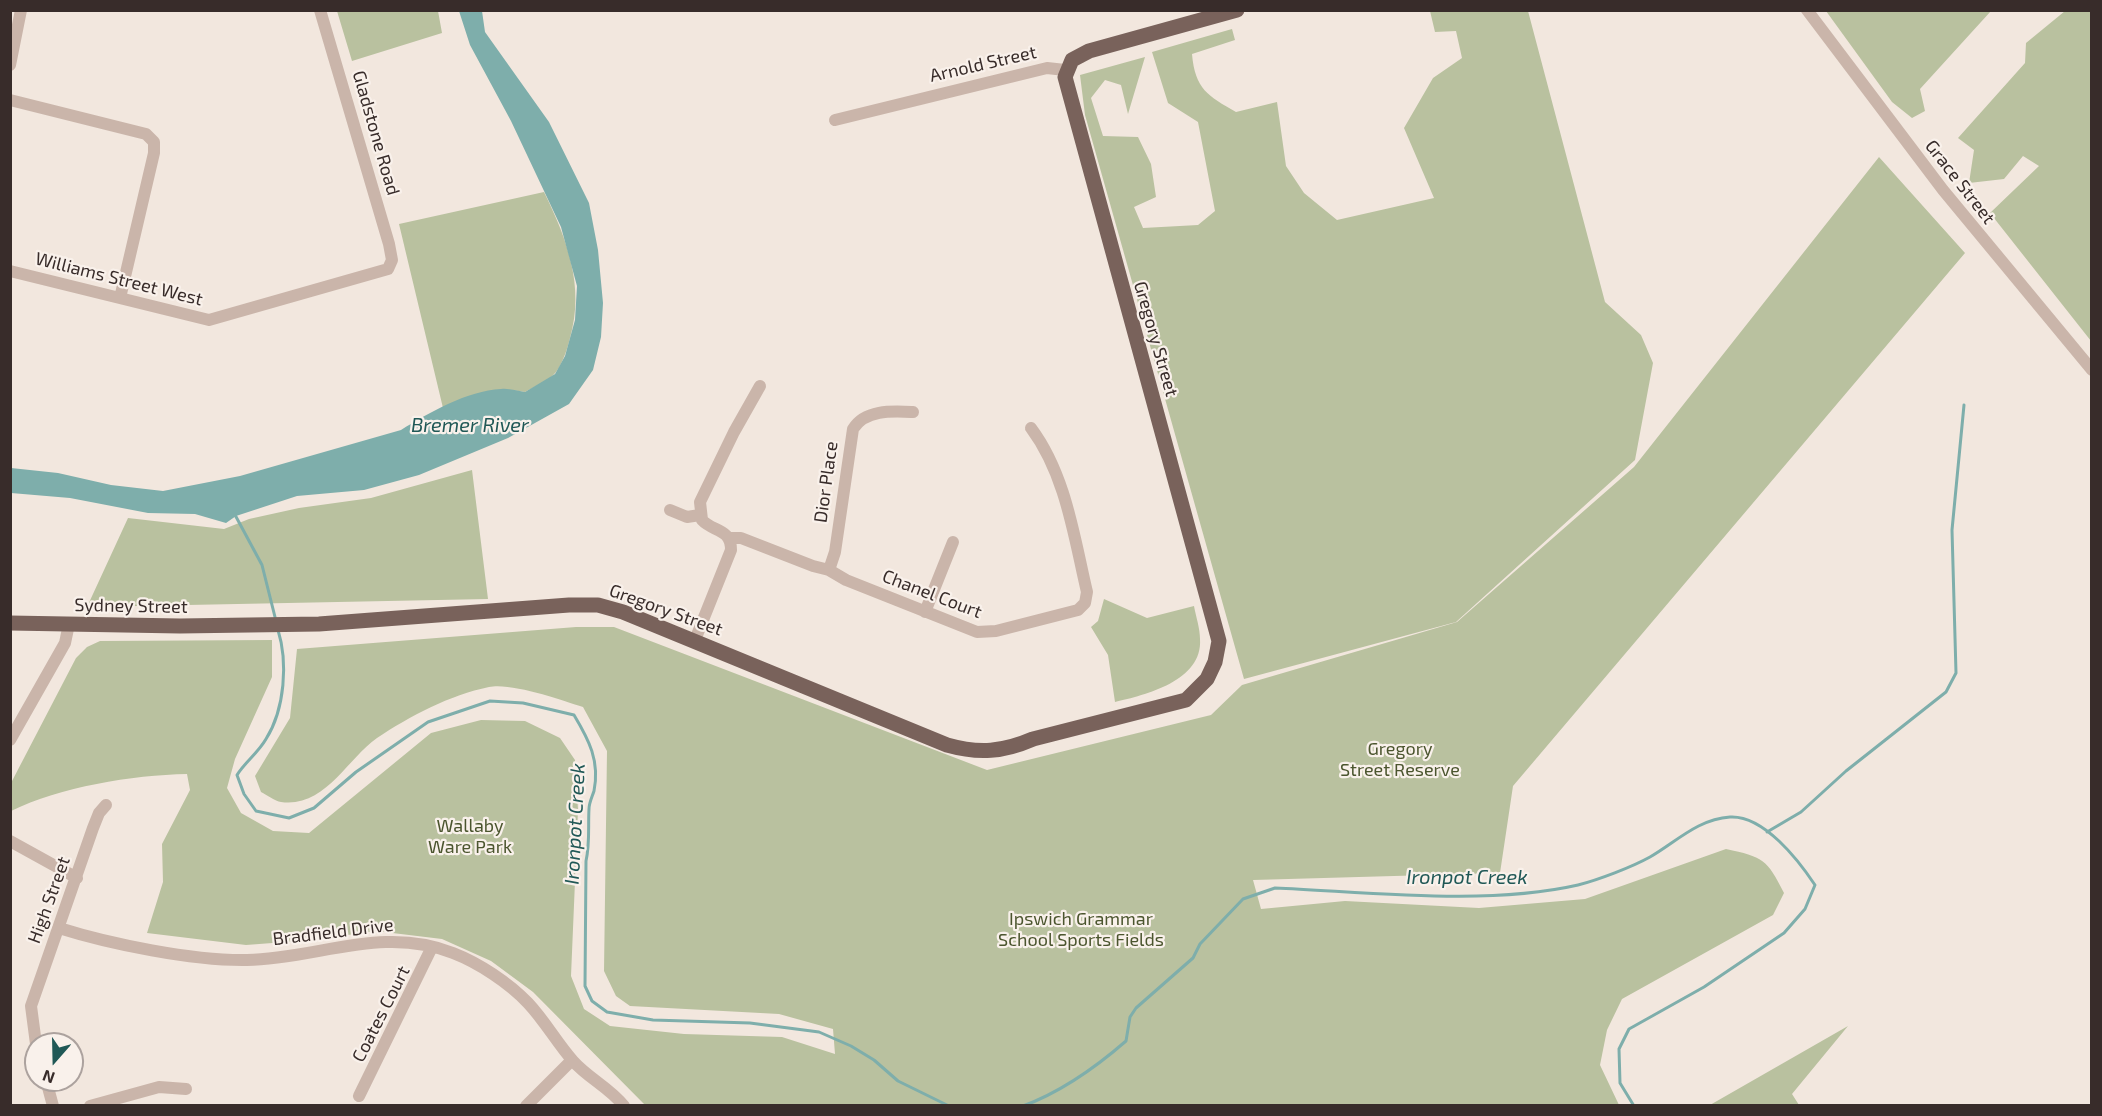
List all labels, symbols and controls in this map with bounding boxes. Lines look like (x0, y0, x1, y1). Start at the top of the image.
street label: Arnold Street (928, 41, 1038, 87)
street label: Gladstone Road (348, 68, 404, 198)
street label: Grace Street (1920, 136, 2000, 228)
street label: Williams Street West (33, 248, 205, 310)
street label: Gregory Street (1129, 279, 1183, 399)
water label: Bremer River (411, 413, 529, 437)
street label: Dior Place (810, 440, 842, 524)
street label: Chanel Court (879, 565, 985, 623)
street label: Gregory Street (606, 580, 726, 640)
street label: Sydney Street (74, 594, 188, 618)
park label: Gregory Street Reserve (1340, 738, 1460, 780)
water label: Ironpot Creek (560, 763, 590, 885)
park label: Wallaby Ware Park (428, 815, 512, 858)
street label: High Street (23, 854, 75, 946)
water label: Ironpot Creek (1406, 865, 1528, 889)
park label: Ipswich Grammar School Sports Fields (998, 908, 1164, 950)
street label: Bradfield Drive (271, 914, 395, 950)
street label: Coates Court (348, 962, 414, 1066)
north arrow (24, 1032, 84, 1092)
text: N (40, 1067, 57, 1088)

